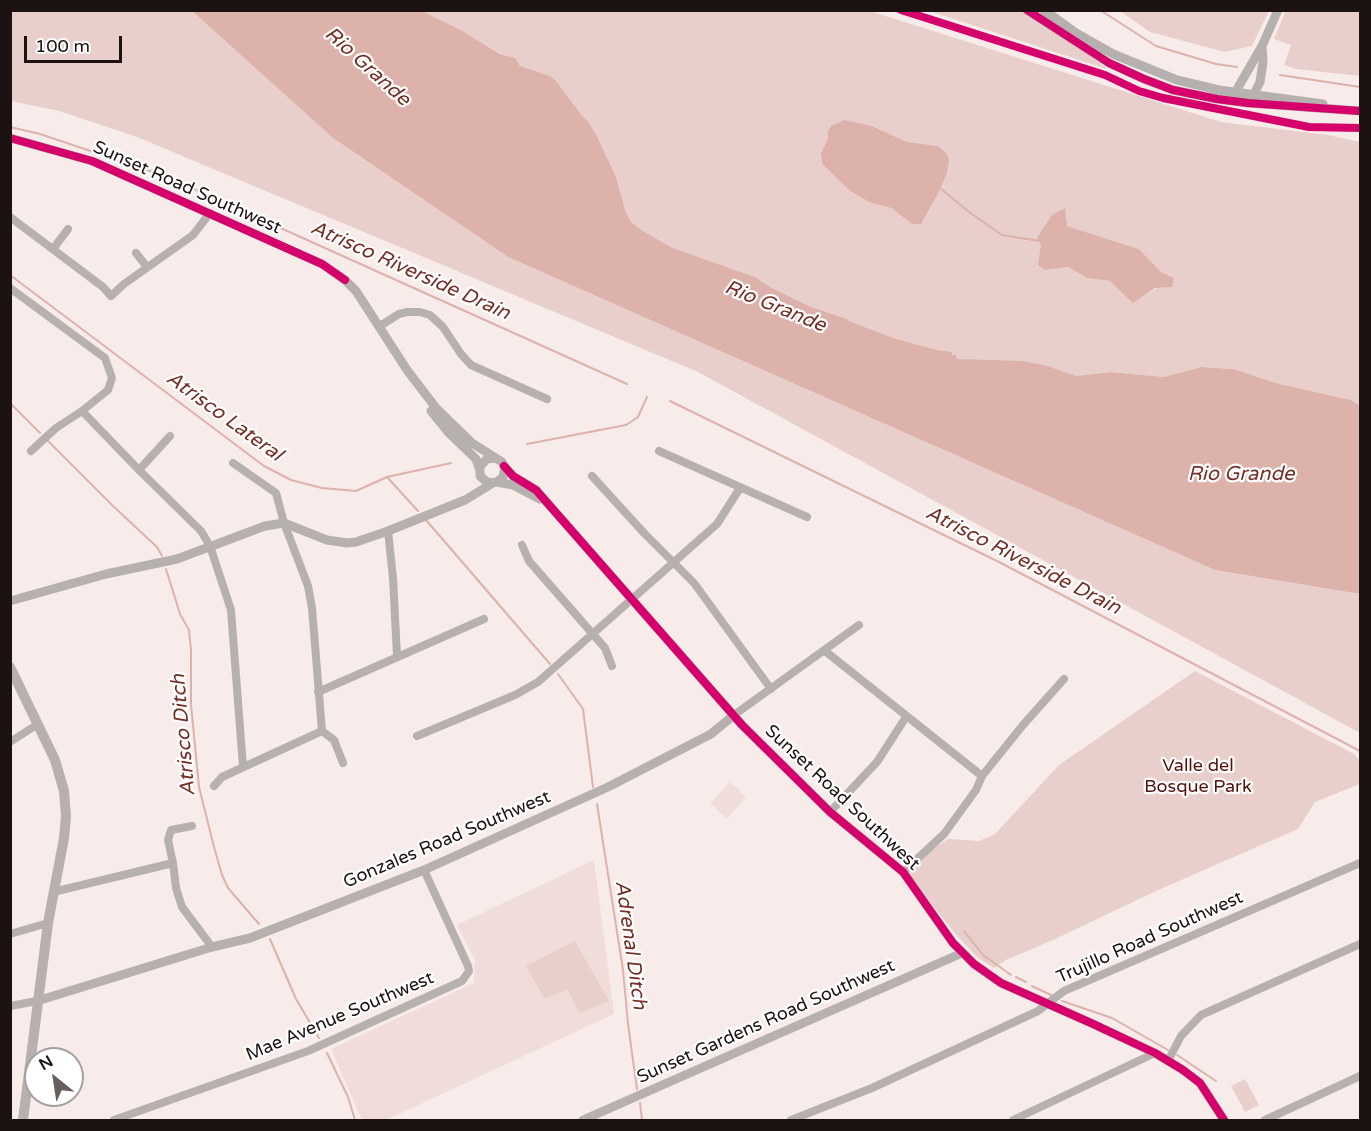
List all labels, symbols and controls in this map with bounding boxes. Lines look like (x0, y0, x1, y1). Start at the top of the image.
water label: Rio Grande (319, 22, 415, 112)
scale bar (27, 24, 124, 62)
text: 100 m (35, 35, 90, 57)
street label: Sunset Road Southwest (90, 137, 284, 239)
water label: Atrisco Riverside Drain (307, 216, 513, 326)
water label: Rio Grande (721, 276, 829, 338)
water label: Atrisco Lateral (161, 367, 287, 467)
water label: Rio Grande (1188, 463, 1294, 487)
water label: Atrisco Riverside Drain (922, 501, 1124, 621)
water label: Atrisco Ditch (167, 673, 201, 797)
street label: Sunset Road Southwest (760, 721, 924, 875)
park label: Valle del Bosque Park (1144, 755, 1252, 798)
street label: Gonzales Road Southwest (340, 787, 554, 893)
water label: Adrenal Ditch (609, 879, 651, 1011)
street label: Trujillo Road Southwest (1053, 887, 1247, 989)
street label: Sunset Gardens Road Southwest (634, 955, 898, 1089)
street label: Mae Avenue Southwest (243, 968, 437, 1066)
north arrow (24, 1047, 84, 1107)
text: N (35, 1051, 57, 1075)

